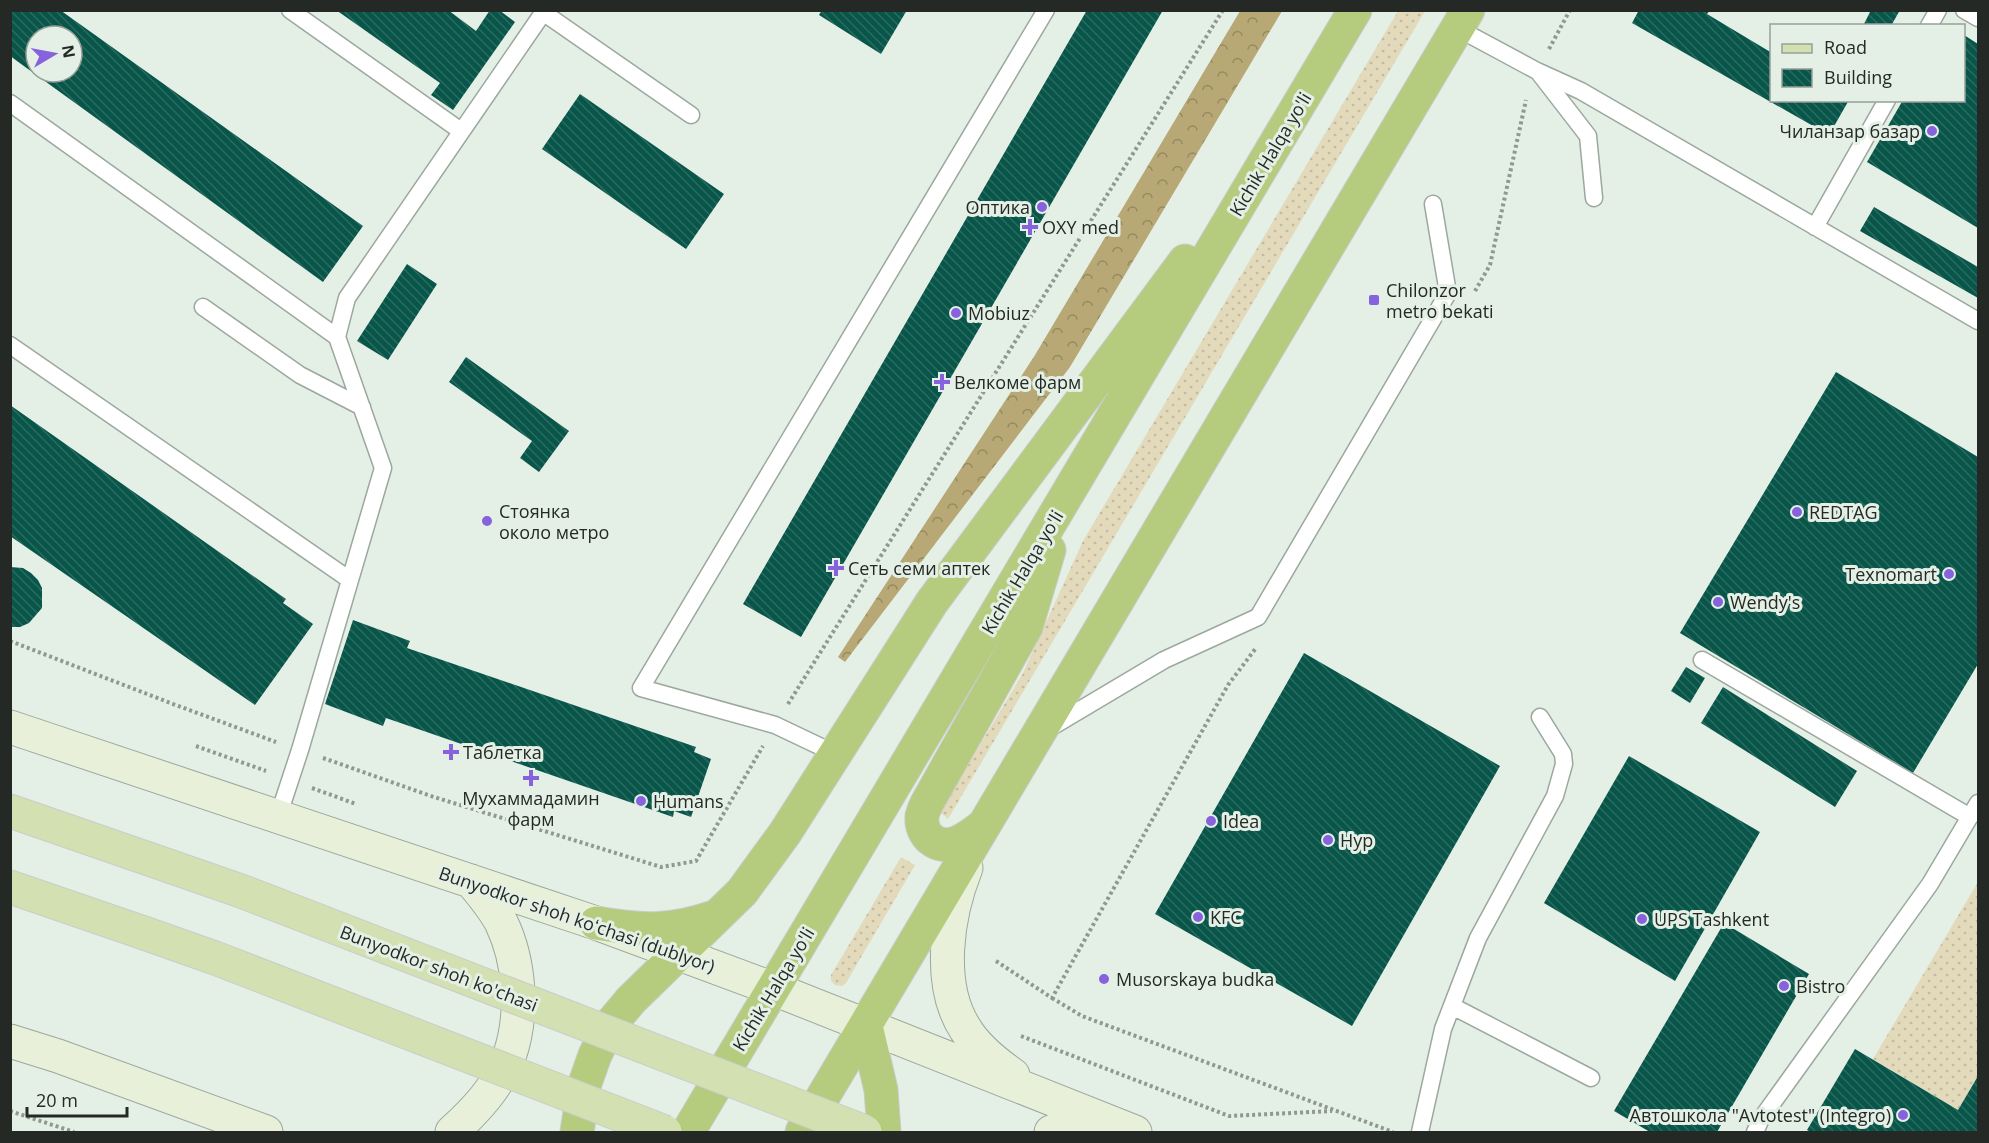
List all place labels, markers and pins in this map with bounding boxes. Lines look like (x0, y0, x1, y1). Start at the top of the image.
place label: Чиланзар базар (1780, 119, 1920, 143)
marker: Чиланзар базар (1925, 124, 1939, 138)
place label: Оптика (966, 195, 1030, 219)
marker: Оптика (1035, 200, 1049, 214)
place label: OXY med (1042, 215, 1119, 239)
marker: OXY med (1023, 220, 1037, 234)
place label: Chilonzor metro bekati (1386, 278, 1494, 323)
marker: Chilonzor metro bekati (1367, 293, 1381, 307)
place label: Mobiuz (968, 301, 1030, 325)
marker: Mobiuz (949, 306, 963, 320)
place label: Велкоме фарм (954, 370, 1081, 394)
marker: Велкоме фарм (935, 375, 949, 389)
place label: Стоянка около метро (499, 499, 609, 544)
place label: REDTAG (1809, 500, 1878, 524)
marker: REDTAG (1790, 505, 1804, 519)
marker: Стоянка около метро (480, 514, 494, 528)
place label: Сеть семи аптек (848, 556, 991, 580)
marker: Сеть семи аптек (829, 561, 843, 575)
place label: Texnomart (1845, 562, 1937, 586)
marker: Texnomart (1942, 567, 1956, 581)
place label: Wendy's (1730, 590, 1800, 614)
marker: Wendy's (1711, 595, 1725, 609)
place label: Таблетка (463, 740, 542, 764)
marker: Таблетка (444, 745, 458, 759)
marker: Мухаммадамин фарм (524, 771, 538, 785)
place label: Мухаммадамин фарм (462, 786, 600, 831)
place label: Humans (653, 789, 724, 813)
marker: Humans (634, 794, 648, 808)
place label: Idea (1223, 809, 1259, 833)
marker: Idea (1204, 814, 1218, 828)
place label: Нур (1340, 828, 1373, 852)
marker: Нур (1321, 833, 1335, 847)
place label: KFC (1210, 905, 1242, 929)
place label: UPS Tashkent (1654, 907, 1769, 931)
marker: KFC (1191, 910, 1205, 924)
marker: UPS Tashkent (1635, 912, 1649, 926)
place label: Musorskaya budka (1116, 967, 1274, 991)
marker: Musorskaya budka (1097, 972, 1111, 986)
place label: Bistro (1796, 974, 1845, 998)
marker: Bistro (1777, 979, 1791, 993)
place label: Автошкола "Avtotest" (Integro) (1630, 1103, 1891, 1127)
marker: Автошкола "Avtotest" (Integro) (1896, 1108, 1910, 1122)

